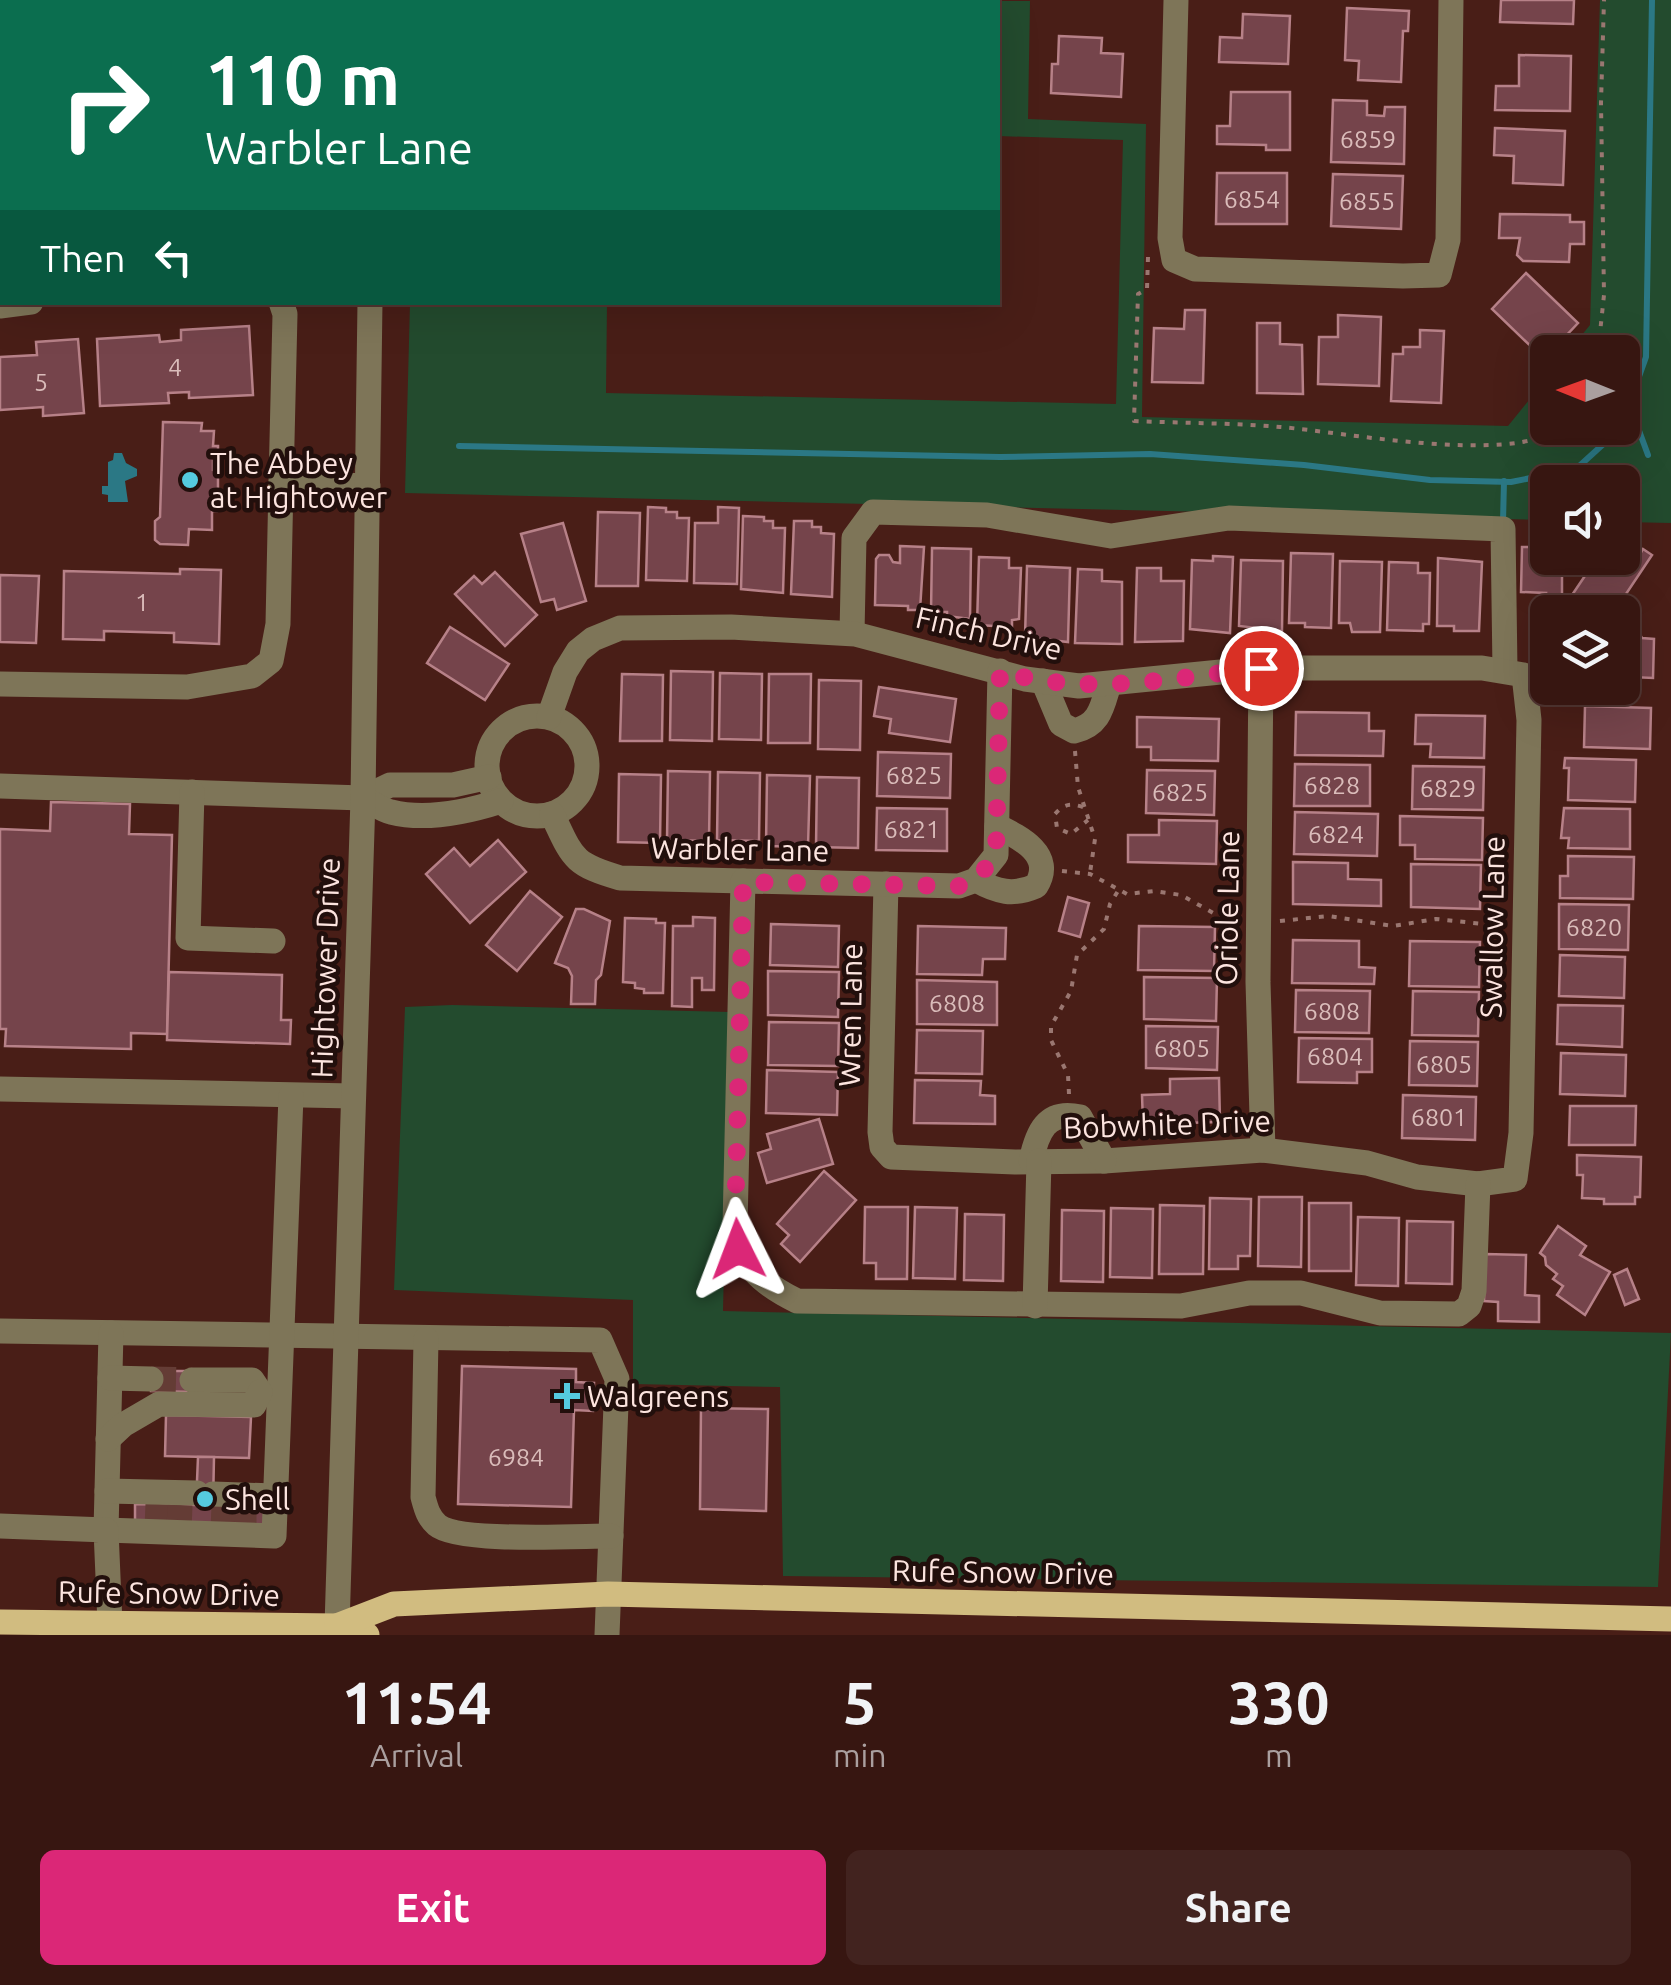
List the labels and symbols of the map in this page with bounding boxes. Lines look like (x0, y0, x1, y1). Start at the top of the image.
house number: 6859 (1340, 125, 1396, 153)
house number: 6854 (1224, 185, 1280, 213)
house number: 6855 (1339, 187, 1395, 215)
north arrow (1530, 335, 1640, 445)
house number: 4 (168, 353, 182, 381)
house number: 5 (34, 368, 48, 396)
place label: The Abbey at Hightower (210, 446, 388, 514)
marker: The Abbey at Hightower (179, 469, 201, 491)
house number: 1 (135, 588, 149, 616)
street label: Finch Drive (913, 600, 1065, 666)
pin (1219, 626, 1304, 711)
house number: 6825 (886, 761, 942, 789)
house number: 6828 (1304, 771, 1360, 799)
house number: 6829 (1420, 774, 1476, 802)
house number: 6825 (1152, 778, 1208, 806)
house number: 6821 (884, 815, 940, 843)
house number: 6824 (1308, 820, 1364, 848)
street label: Warbler Lane (650, 830, 830, 868)
street label: Oriole Lane (1209, 830, 1245, 986)
street label: Swallow Lane (1473, 836, 1511, 1018)
street label: Hightower Drive (304, 857, 346, 1079)
house number: 6820 (1566, 913, 1622, 941)
street label: Wren Lane (832, 943, 868, 1087)
house number: 6808 (929, 989, 985, 1017)
house number: 6808 (1304, 997, 1360, 1025)
house number: 6805 (1154, 1034, 1210, 1062)
house number: 6804 (1307, 1042, 1363, 1070)
house number: 6805 (1416, 1050, 1472, 1078)
street label: Bobwhite Drive (1063, 1103, 1271, 1145)
house number: 6801 (1411, 1103, 1467, 1131)
position arrow (686, 1197, 790, 1301)
place label: Walgreens (587, 1379, 729, 1413)
marker: Walgreens (556, 1385, 578, 1407)
house number: 6984 (488, 1443, 544, 1471)
place label: Shell (225, 1482, 290, 1516)
marker: Shell (194, 1488, 216, 1510)
street label: Rufe Snow Drive (892, 1553, 1114, 1591)
street label: Rufe Snow Drive (58, 1574, 280, 1612)

